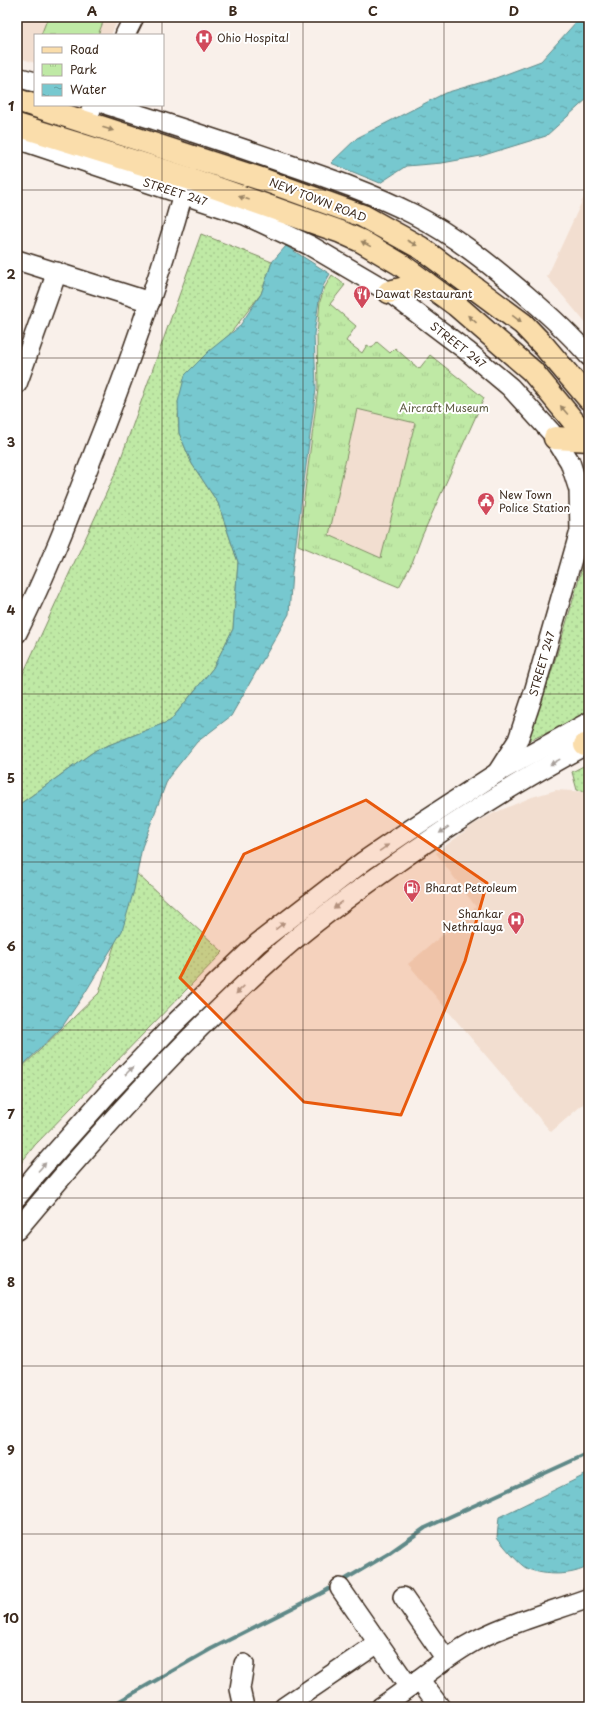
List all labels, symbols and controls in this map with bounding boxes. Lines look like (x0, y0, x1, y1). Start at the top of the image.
text: A (87, 1, 97, 20)
text: B (229, 1, 238, 20)
text: C (368, 1, 378, 20)
text: D (509, 1, 519, 20)
hospital icon: Ohio Hospital (194, 28, 214, 53)
place label: Ohio Hospital (217, 29, 289, 46)
legend (34, 34, 164, 106)
text: Road (70, 40, 99, 58)
text: Park (70, 60, 97, 78)
text: Water (70, 80, 107, 98)
text: 1 (8, 96, 14, 115)
one-way arrow (102, 126, 114, 132)
street label: STREET 247 (141, 173, 210, 210)
street label: NEW TOWN ROAD (267, 173, 369, 226)
one-way arrow (238, 195, 250, 201)
one-way arrow (406, 239, 418, 246)
one-way arrow (360, 241, 372, 248)
text: 2 (6, 264, 16, 283)
restaurant icon: Dawat Restaurant (352, 284, 372, 309)
place label: Dawat Restaurant (375, 285, 473, 302)
one-way arrow (467, 315, 476, 324)
one-way arrow (512, 315, 523, 324)
street label: STREET 247 (427, 317, 490, 372)
park label: Aircraft Museum (399, 399, 489, 416)
one-way arrow (560, 404, 569, 415)
text: 3 (7, 432, 16, 451)
place label: New Town Police Station (499, 486, 570, 516)
public building icon: New Town Police Station (476, 491, 496, 516)
text: 4 (7, 600, 16, 619)
street label: STREET 247 (524, 629, 559, 698)
one-way arrow (549, 758, 561, 765)
text: 5 (7, 768, 15, 787)
one-way arrow (439, 826, 449, 834)
one-way arrow (379, 844, 389, 852)
fuel station icon: Bharat Petroleum (402, 878, 422, 903)
place label: Bharat Petroleum (425, 879, 517, 896)
one-way arrow (333, 901, 343, 909)
place label: Shankar Nethralaya (442, 905, 503, 935)
hospital icon: Shankar Nethralaya (506, 910, 526, 935)
one-way arrow (275, 921, 286, 930)
text: 6 (6, 936, 16, 955)
one-way arrow (235, 985, 245, 994)
one-way arrow (124, 1066, 134, 1076)
text: 7 (7, 1104, 15, 1123)
one-way arrow (37, 1162, 46, 1172)
text: 8 (7, 1272, 15, 1291)
text: 9 (7, 1440, 15, 1459)
text: 10 (3, 1608, 19, 1627)

